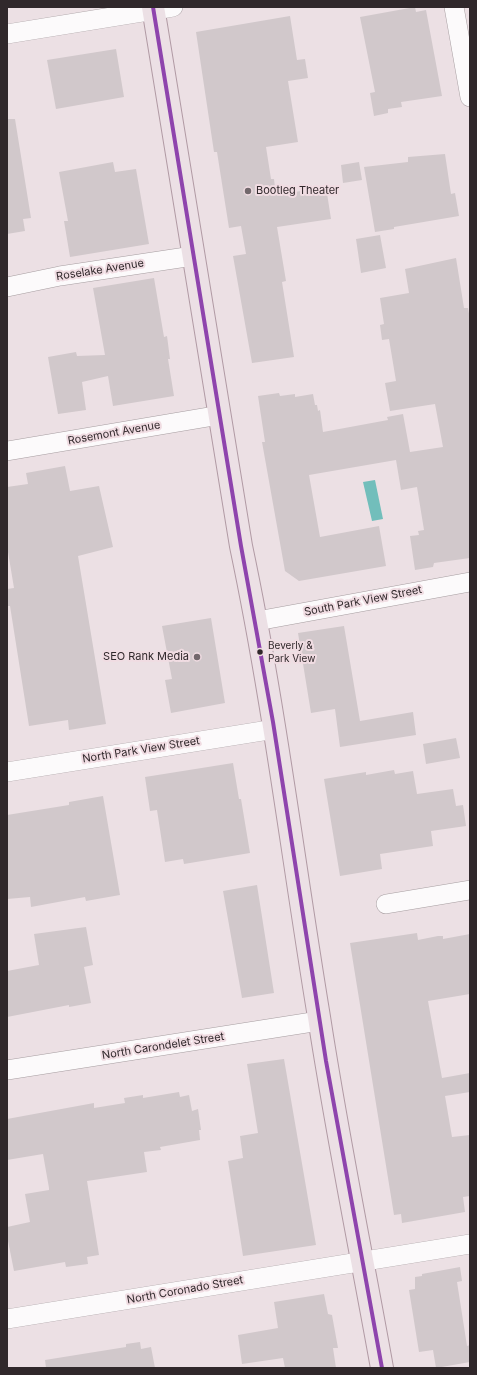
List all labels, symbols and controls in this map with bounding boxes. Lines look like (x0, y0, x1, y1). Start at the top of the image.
place label: Bootleg Theater (256, 184, 339, 198)
marker: Bootleg Theater (243, 186, 253, 196)
street label: Roselake Avenue (55, 257, 145, 283)
street label: Rosemont Avenue (67, 418, 161, 448)
street label: South Park View Street (303, 583, 423, 619)
place label: Beverly & Park View (268, 640, 315, 664)
marker: Beverly & Park View (255, 647, 265, 657)
place label: SEO Rank Media (103, 650, 189, 664)
marker: SEO Rank Media (192, 652, 202, 662)
street label: North Park View Street (81, 734, 201, 766)
street label: North Carondelet Street (101, 1030, 225, 1062)
street label: North Coronado Street (126, 1273, 244, 1307)

